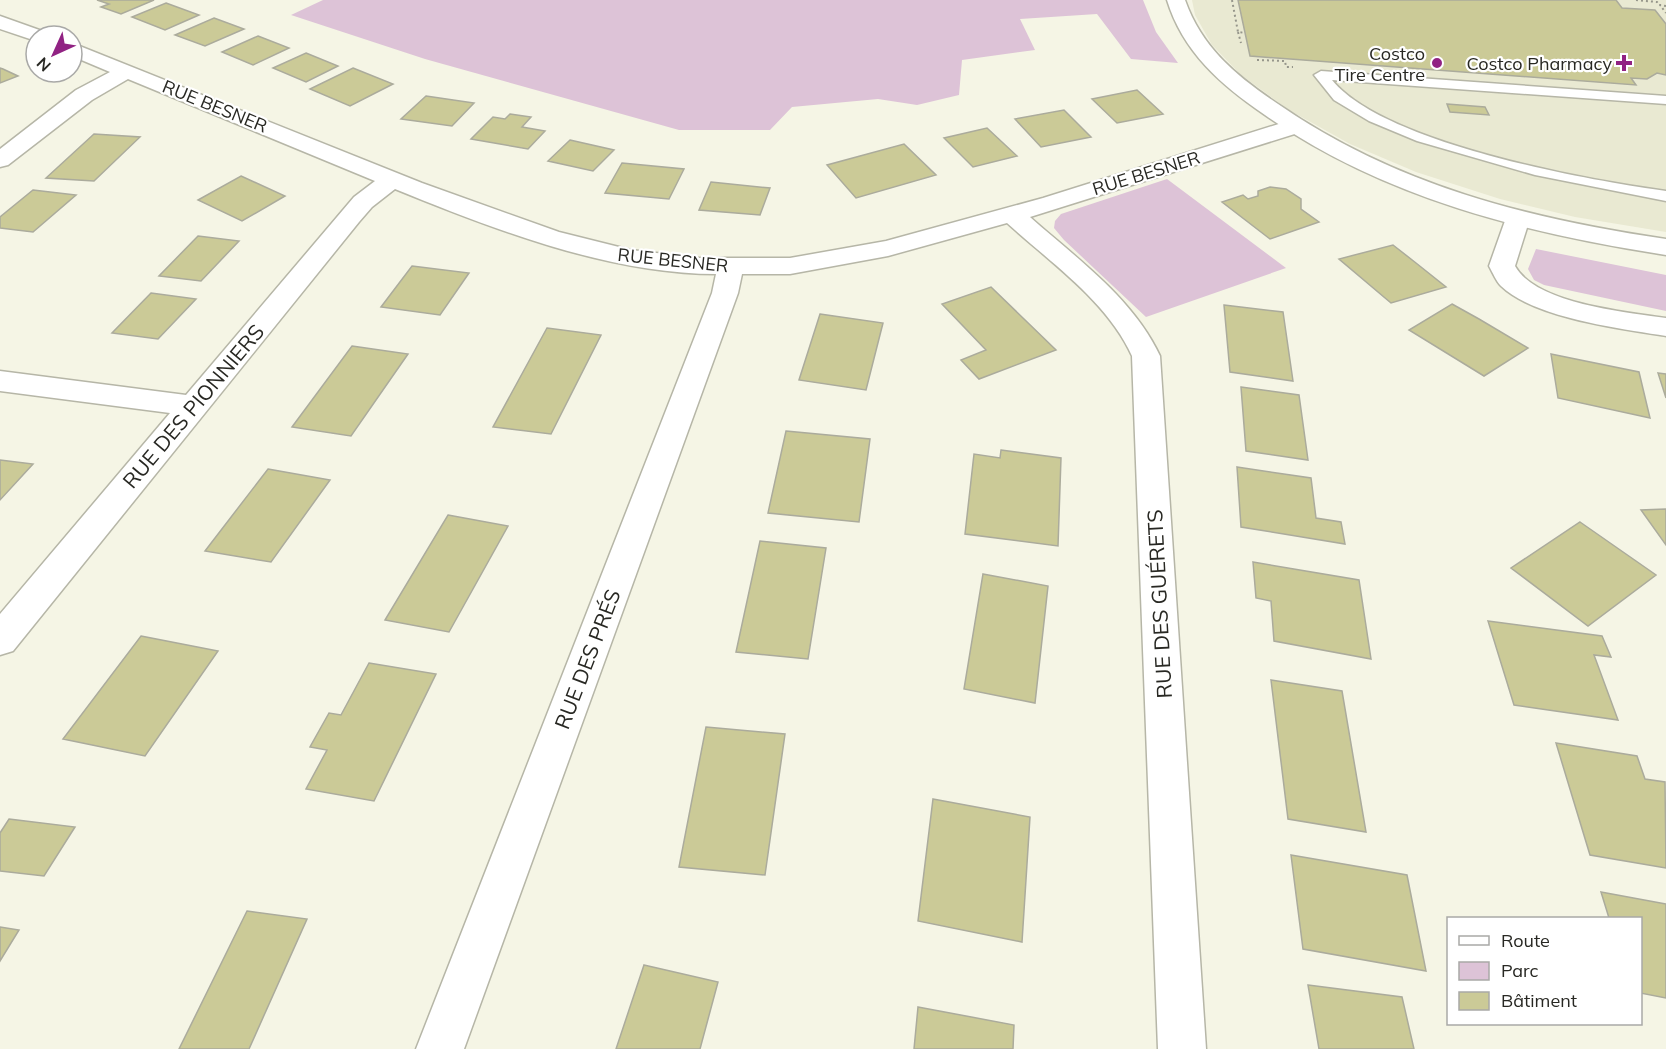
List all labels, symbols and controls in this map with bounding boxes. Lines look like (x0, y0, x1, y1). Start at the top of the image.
north arrow (24, 24, 84, 84)
place label: Costco Tire Centre (1334, 42, 1425, 86)
place label: Costco Pharmacy (1467, 52, 1612, 75)
text: N (32, 53, 55, 76)
marker: Costco Tire Centre (1430, 56, 1444, 70)
marker: Costco Pharmacy (1617, 56, 1631, 70)
street label: RUE BESNER (159, 75, 271, 137)
street label: RUE BESNER (1089, 146, 1203, 200)
street label: RUE BESNER (616, 243, 730, 277)
street label: RUE DES PIONNIERS (117, 319, 269, 493)
street label: RUE DES GUÉRETS (1141, 509, 1177, 699)
street label: RUE DES PRÉS (548, 585, 626, 733)
legend (1447, 917, 1642, 1025)
text: Route (1501, 929, 1550, 952)
text: Parc (1501, 959, 1539, 982)
text: Bâtiment (1501, 989, 1577, 1012)

